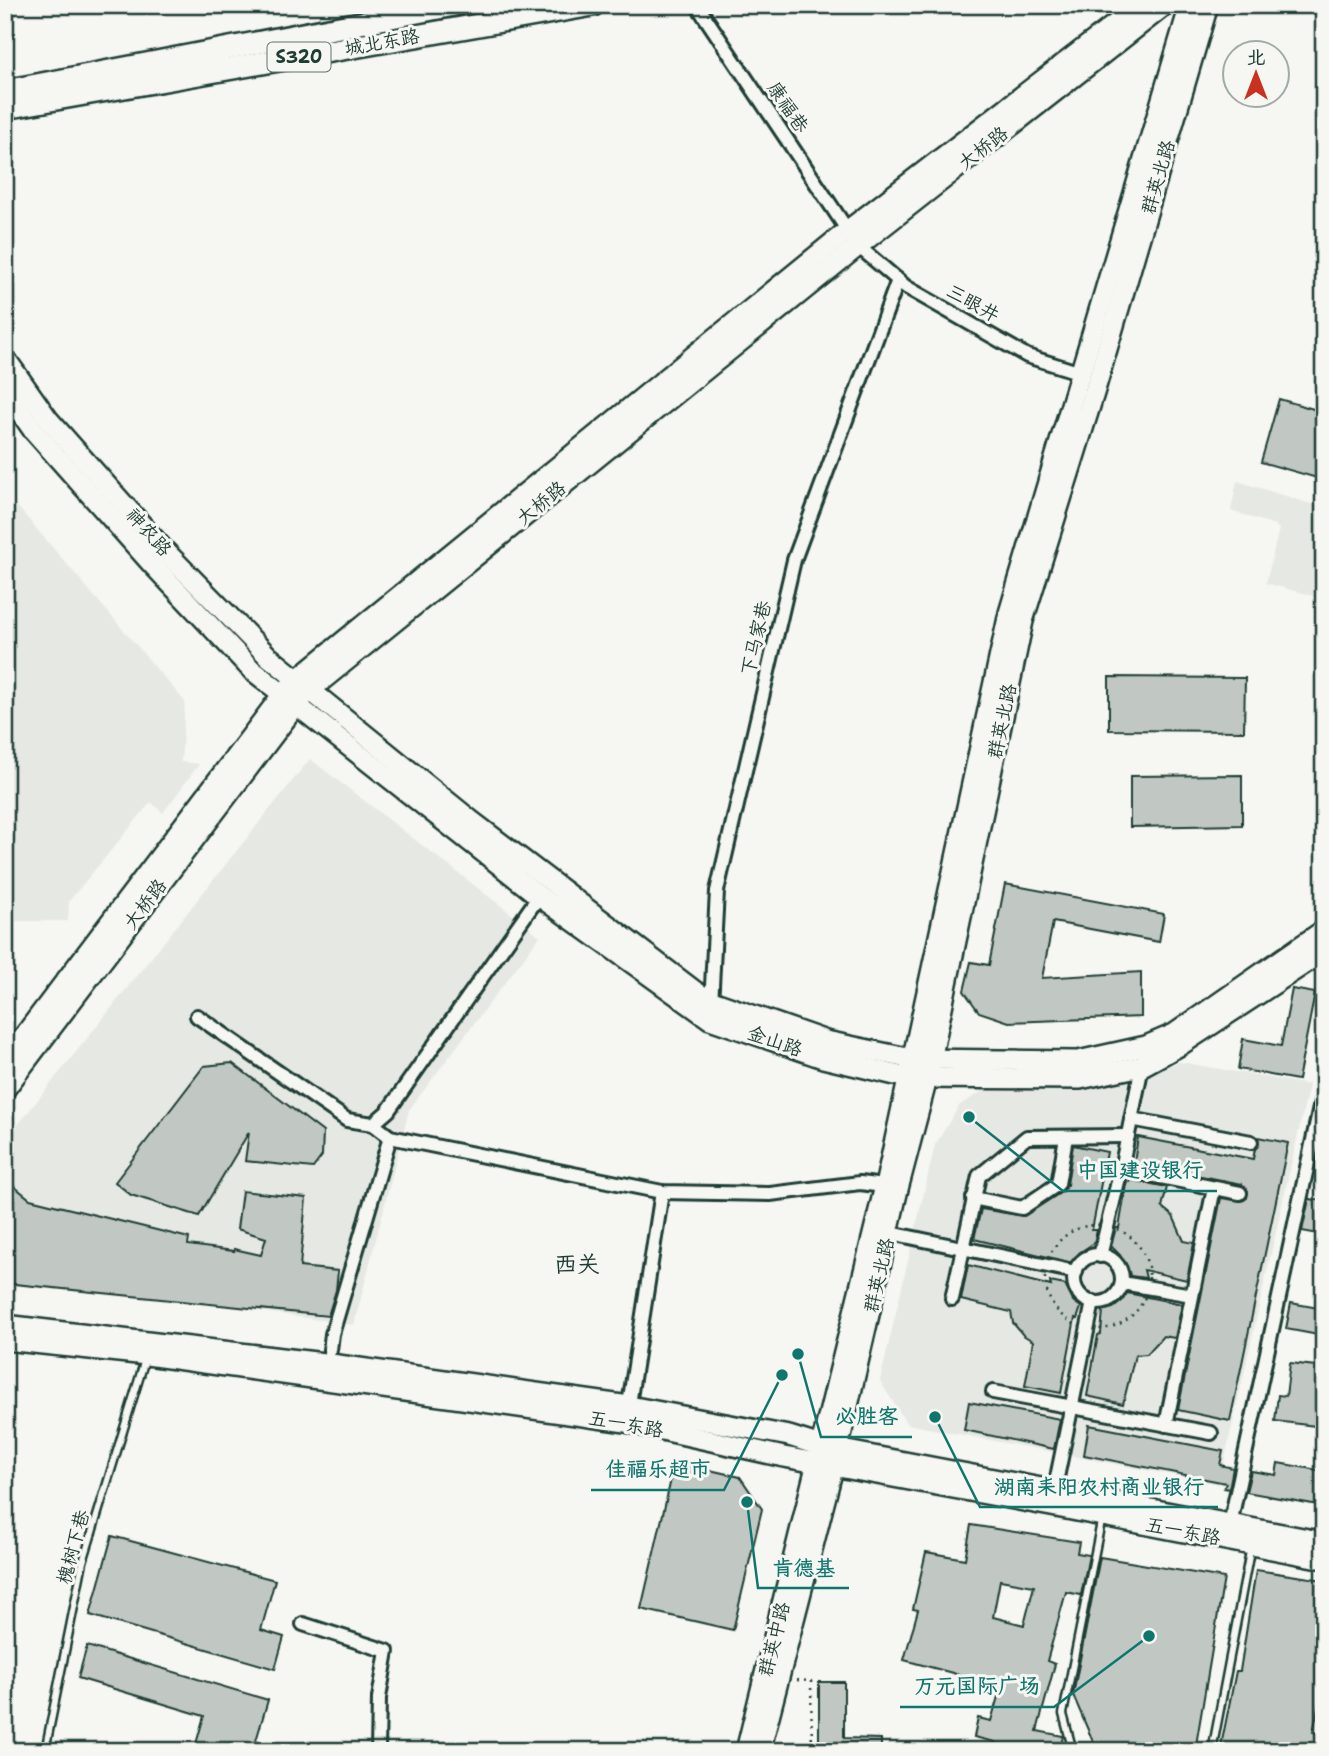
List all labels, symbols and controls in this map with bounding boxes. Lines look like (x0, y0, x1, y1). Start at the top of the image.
street label: 城北东路 (342, 23, 422, 61)
north arrow (1220, 38, 1290, 108)
road number: S320 (268, 42, 330, 72)
text: 北 (1246, 45, 1266, 70)
street label: 康福巷 (762, 76, 814, 138)
street label: 大桥路 (953, 121, 1013, 175)
street label: 群英北路 (1136, 137, 1180, 217)
street label: 三眼井 (942, 278, 1004, 328)
street label: 大桥路 (511, 475, 571, 531)
street label: 神农路 (121, 502, 177, 562)
street label: 下马家巷 (735, 598, 777, 678)
street label: 群英北路 (982, 681, 1022, 761)
street label: 大桥路 (118, 874, 172, 934)
street label: 金山路 (744, 1020, 806, 1062)
callout: 中国建设银行 (1063, 1149, 1217, 1191)
text: 中国建设银行 (1077, 1156, 1203, 1184)
street label: 群英北路 (858, 1235, 900, 1315)
district label: 西关 (554, 1249, 600, 1279)
callout: 必胜客 (821, 1395, 912, 1437)
text: 必胜客 (836, 1402, 899, 1430)
street label: 五一东路 (586, 1405, 666, 1443)
callout: 佳福乐超市 (591, 1448, 724, 1490)
text: 佳福乐超市 (606, 1455, 711, 1483)
callout: 湖南耒阳农村商业银行 (980, 1465, 1218, 1507)
text: 湖南耒阳农村商业银行 (994, 1473, 1204, 1501)
street label: 槐树下巷 (51, 1507, 95, 1587)
street label: 五一东路 (1143, 1511, 1223, 1551)
callout: 肯德基 (758, 1546, 849, 1588)
text: 肯德基 (773, 1554, 836, 1582)
street label: 群英中路 (753, 1599, 795, 1679)
callout: 万元国际广场 (900, 1665, 1054, 1707)
text: 万元国际广场 (914, 1672, 1040, 1700)

